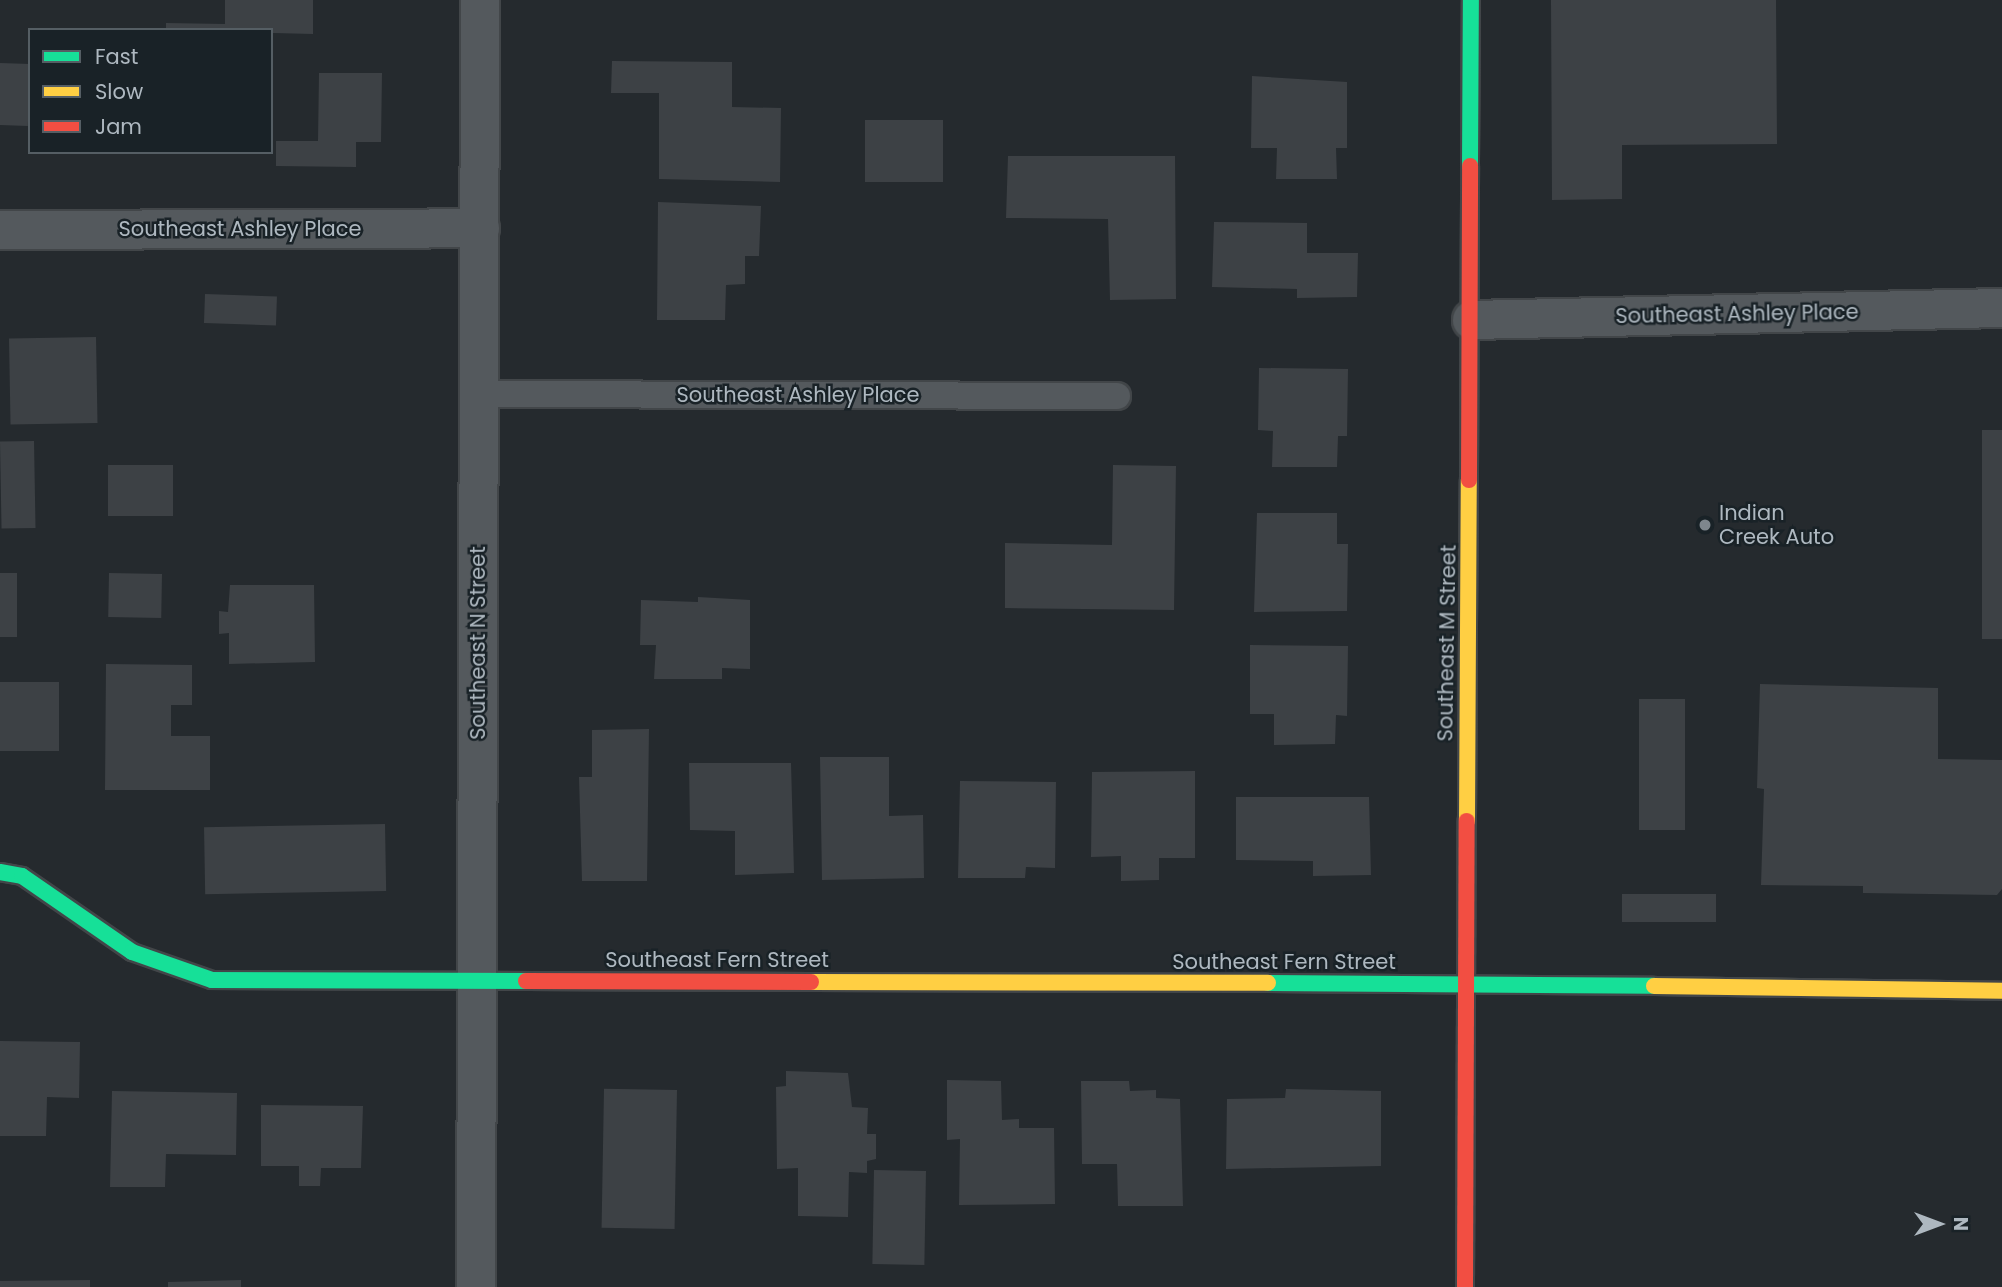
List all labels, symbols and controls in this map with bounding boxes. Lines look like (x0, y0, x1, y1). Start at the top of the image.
legend (28, 28, 273, 154)
text: Fast (95, 42, 138, 71)
text: Slow (95, 77, 143, 106)
text: Jam (95, 112, 142, 141)
street label: Southeast Ashley Place (118, 216, 362, 242)
street label: Southeast Ashley Place (1615, 299, 1859, 329)
street label: Southeast Ashley Place (676, 382, 920, 408)
place label: Indian Creek Auto (1719, 500, 1834, 550)
marker: Indian Creek Auto (1697, 517, 1713, 533)
street label: Southeast M Street (1433, 544, 1461, 742)
street label: Southeast N Street (465, 546, 491, 740)
street label: Southeast Fern Street (605, 947, 829, 973)
street label: Southeast Fern Street (1172, 949, 1396, 975)
north arrow (1904, 1189, 1974, 1259)
text: N (1947, 1217, 1974, 1231)

